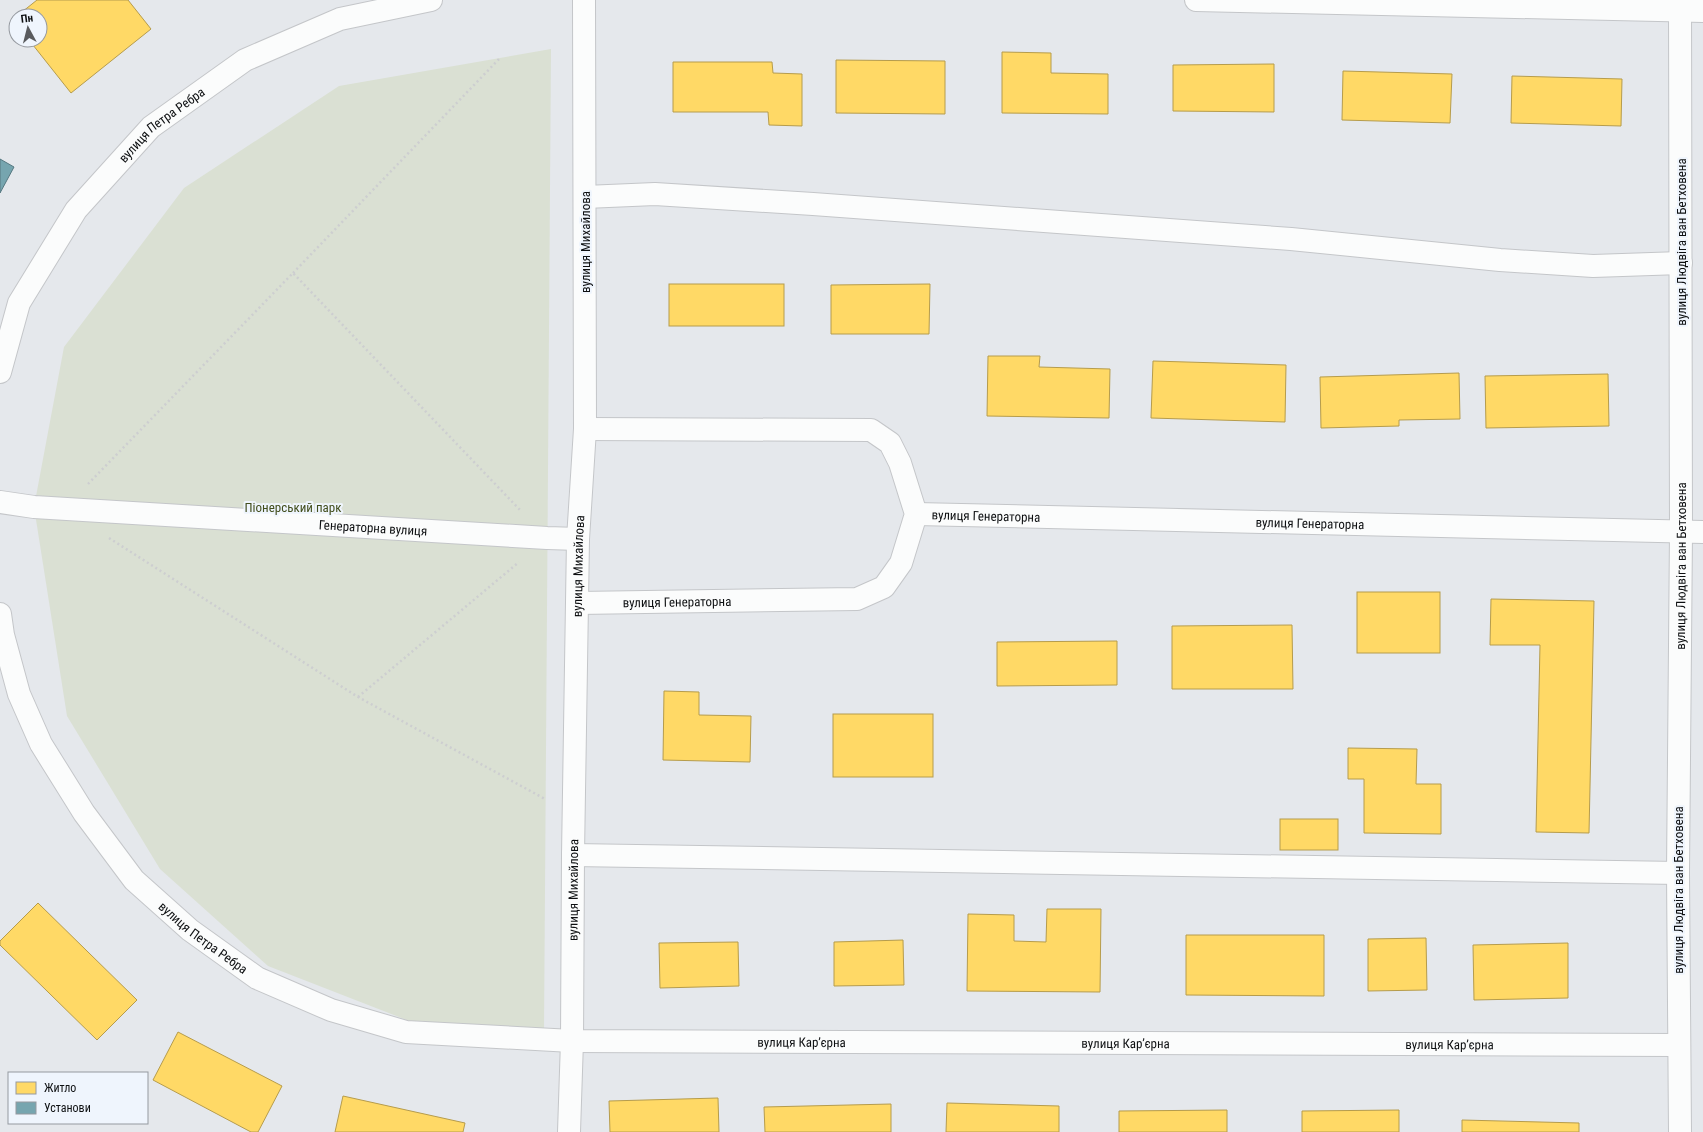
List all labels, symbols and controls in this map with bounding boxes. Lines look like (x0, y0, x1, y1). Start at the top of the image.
north arrow (8, 8, 48, 48)
text: Пн (20, 11, 34, 26)
street label: вулиця Петра Ребра (116, 84, 208, 166)
street label: вулиця Людвіга ван Бетховена (1674, 158, 1689, 326)
street label: вулиця Михайлова (578, 191, 593, 293)
street label: вулиця Людвіга ван Бетховена (1673, 482, 1689, 650)
park label: Піонерський парк (245, 500, 342, 515)
street label: вулиця Генераторна (931, 507, 1040, 525)
street label: вулиця Михайлова (570, 515, 588, 617)
street label: вулиця Генераторна (1255, 515, 1364, 532)
street label: Генераторна вулиця (318, 517, 428, 539)
street label: вулиця Генераторна (623, 594, 731, 610)
street label: вулиця Людвіга ван Бетховена (1671, 806, 1686, 974)
street label: вулиця Михайлова (566, 839, 581, 941)
street label: вулиця Петра Ребра (155, 899, 250, 977)
street label: вулиця Кар’єрна (757, 1035, 846, 1050)
street label: вулиця Кар’єрна (1081, 1036, 1170, 1051)
street label: вулиця Кар’єрна (1405, 1037, 1494, 1052)
legend (8, 1072, 148, 1124)
text: Житло (44, 1081, 76, 1095)
text: Установи (44, 1101, 91, 1115)

